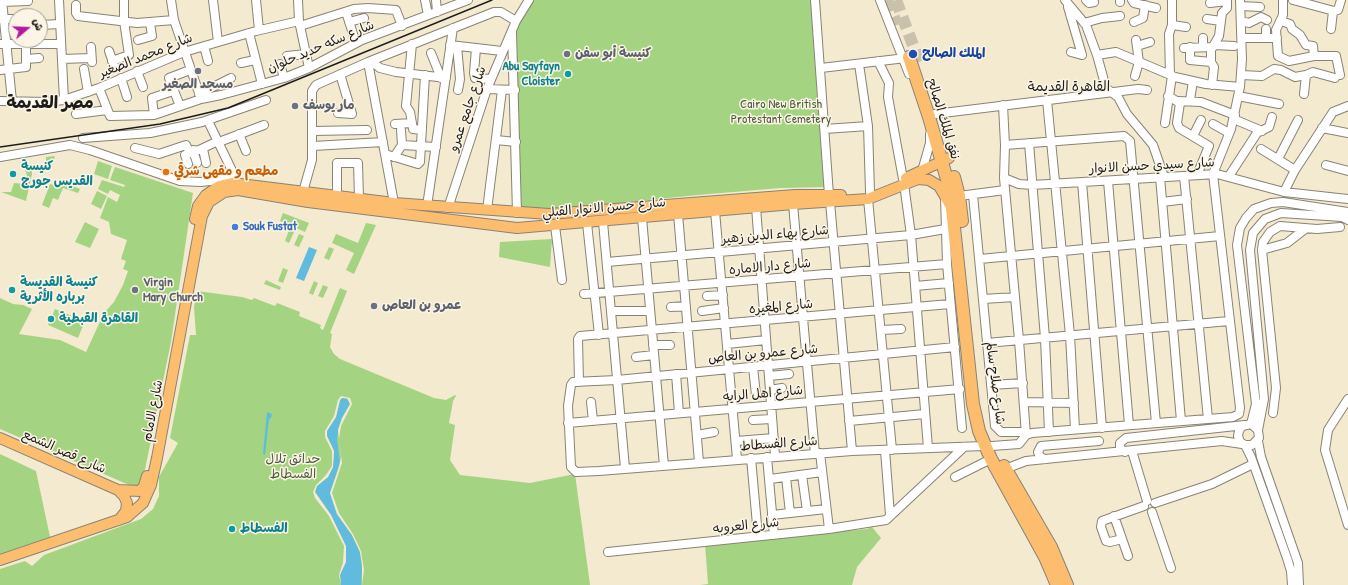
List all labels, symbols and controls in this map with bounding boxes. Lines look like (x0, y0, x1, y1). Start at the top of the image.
north arrow (8, 8, 48, 48)
text: ش (30, 16, 47, 32)
street label: شارع سكه حديد حلوان (265, 17, 377, 77)
street label: شارع محمد الصغير (97, 30, 195, 82)
place label: كنيسة أبو سفن (575, 46, 651, 62)
place label: الملك الصالح (922, 46, 985, 62)
marker: الملك الصالح (907, 48, 919, 60)
marker: كنيسة أبو سفن (562, 49, 572, 59)
place label: Abu Sayfayn Cloister (502, 59, 560, 90)
street label: شارع جامع عمرو (446, 64, 490, 154)
marker: مسجد الصغير (193, 66, 203, 76)
marker: Abu Sayfayn Cloister (563, 69, 573, 79)
place label: مسجد الصغير (163, 77, 233, 93)
street label: نفق الملك الصالح (923, 77, 963, 161)
district label: القاهرة القديمة (1028, 79, 1110, 95)
district label: مصر القديمة (6, 93, 94, 113)
park label: Cairo New British Protestant Cemetery (731, 97, 831, 128)
place label: مار يوسف (303, 98, 354, 114)
marker: مار يوسف (290, 101, 300, 111)
street label: شارع سيدي حسن الانوار (1089, 155, 1215, 177)
place label: كنيسة القديس جورج (21, 159, 93, 190)
place label: مطعم و مقهى شرقي (174, 164, 278, 180)
marker: مطعم و مقهى شرقي (161, 167, 171, 177)
marker: كنيسة القديس جورج (8, 169, 18, 179)
street label: شارع حسن الانوار القبلي (541, 195, 667, 221)
place label: Souk Fustat (243, 219, 297, 235)
marker: Souk Fustat (230, 222, 240, 232)
street label: شارع بهاء الدين زهير (721, 223, 829, 247)
street label: شارع دار الاماره (728, 256, 812, 278)
place label: كنيسة القديسة برباره الأثرية (20, 275, 98, 306)
place label: Virgin Mary Church (143, 275, 203, 306)
marker: كنيسة القديسة برباره الأثرية (7, 285, 17, 295)
marker: Virgin Mary Church (130, 285, 140, 295)
street label: شارع المغيره (748, 296, 814, 318)
place label: عمرو بن العاص (382, 298, 462, 314)
marker: عمرو بن العاص (369, 301, 379, 311)
place label: القاهرة القبطية (59, 311, 138, 327)
marker: القاهرة القبطية (46, 314, 56, 324)
street label: شارع عمرو بن العاص (707, 341, 819, 367)
street label: شارع صلاح سالم (982, 341, 1008, 425)
street label: شارع الامام (139, 379, 167, 443)
street label: شارع اهل الرايه (722, 383, 804, 405)
street label: شارع قصر الشمع (20, 427, 108, 477)
street label: شارع الفسطاط (740, 434, 818, 454)
park label: حدائق تلال الفسطاط (265, 452, 321, 483)
street label: شارع العروبه (712, 515, 780, 537)
place label: الفسطاط (240, 521, 288, 537)
marker: الفسطاط (227, 524, 237, 534)

